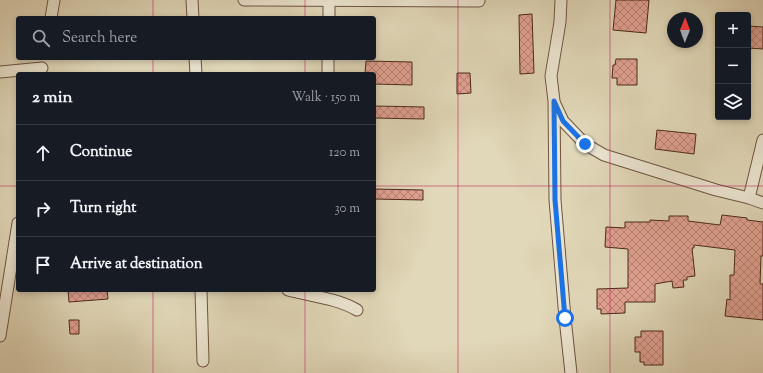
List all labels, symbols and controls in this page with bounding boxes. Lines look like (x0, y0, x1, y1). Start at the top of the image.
north arrow (667, 12, 703, 48)
map controls (715, 12, 751, 120)
button: + (715, 12, 751, 48)
search box (16, 16, 376, 60)
icon: search (30, 27, 52, 49)
text: Search here (62, 28, 137, 49)
button: − (715, 48, 751, 84)
button: layers (715, 84, 751, 120)
text: 2 min (32, 86, 73, 110)
text: Walk · 150 m (291, 89, 360, 107)
route end (576, 135, 594, 153)
icon: ahead (32, 142, 54, 164)
text: Continue (70, 142, 132, 163)
text: 120 m (329, 144, 360, 162)
icon: right (32, 198, 54, 220)
text: Turn right (70, 198, 136, 219)
text: 30 m (334, 200, 360, 218)
icon: arrive (32, 254, 54, 276)
text: Arrive at destination (70, 254, 203, 275)
route start (556, 309, 574, 327)

